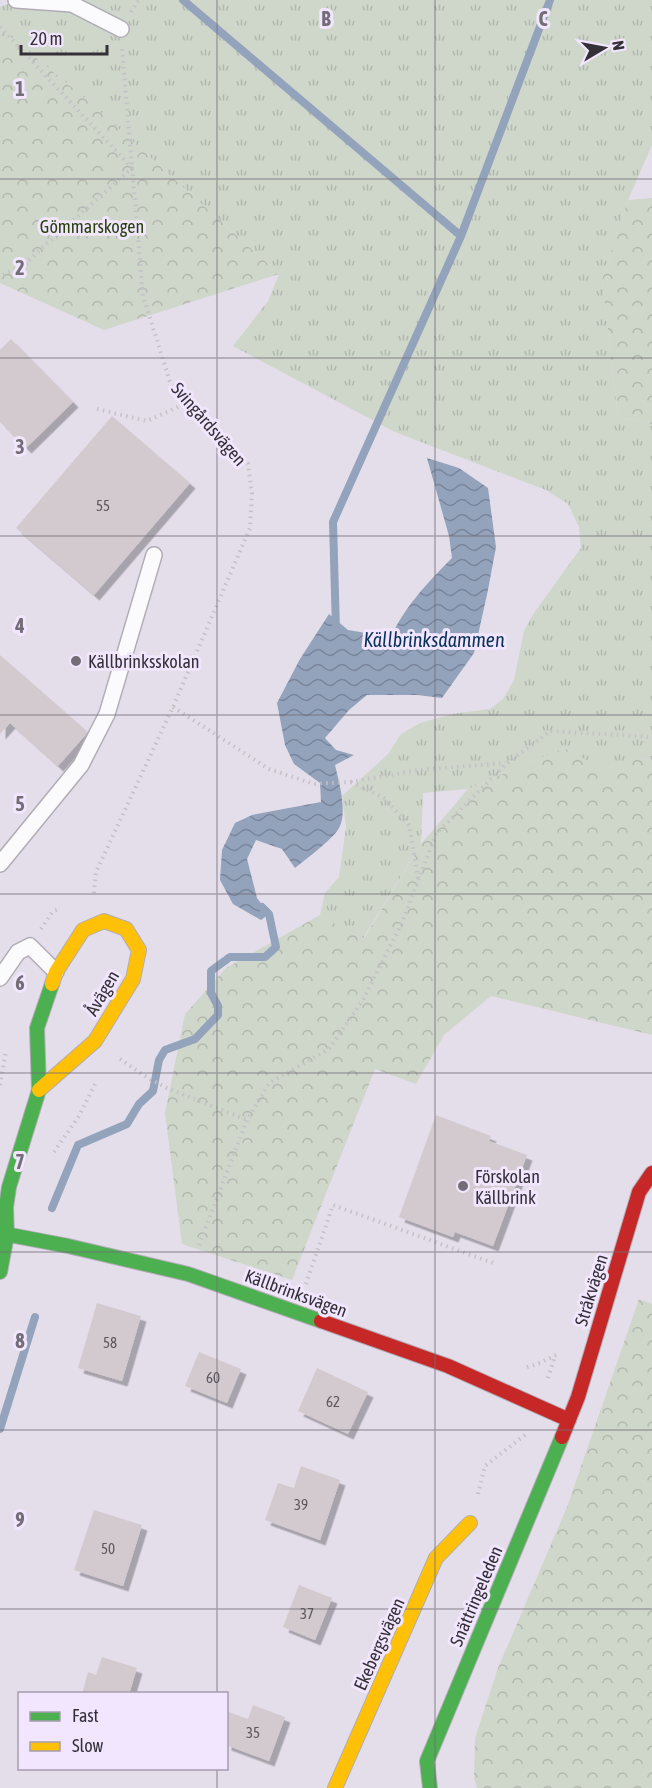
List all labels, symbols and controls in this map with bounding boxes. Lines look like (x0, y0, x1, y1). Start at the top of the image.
text: B (321, 7, 331, 30)
text: C (539, 7, 548, 30)
scale bar (21, 18, 106, 56)
north arrow (574, 18, 634, 78)
text: 20 m (30, 28, 62, 49)
text: N (609, 39, 628, 52)
text: 1 (15, 77, 25, 100)
park label: Gömmarskogen (40, 216, 144, 237)
text: 2 (15, 256, 25, 279)
street label: Svingårdsvägen (167, 378, 251, 470)
text: 3 (15, 435, 25, 458)
house number: 55 (96, 497, 110, 514)
text: 4 (14, 614, 25, 637)
water label: Källbrinksdammen (363, 628, 505, 651)
place label: Källbrinksskolan (88, 651, 200, 672)
marker: Källbrinksskolan (69, 654, 83, 668)
text: 5 (15, 792, 25, 815)
street label: Åvägen (81, 967, 123, 1019)
text: 6 (15, 971, 25, 994)
text: 7 (15, 1150, 25, 1173)
place label: Förskolan Källbrink (475, 1166, 540, 1208)
marker: Förskolan Källbrink (456, 1179, 470, 1193)
street label: Stråkvägen (570, 1252, 612, 1328)
street label: Källbrinksvägen (242, 1265, 350, 1321)
text: 8 (15, 1329, 25, 1352)
house number: 58 (103, 1334, 117, 1351)
house number: 60 (206, 1369, 220, 1386)
house number: 62 (326, 1393, 340, 1410)
house number: 39 (294, 1496, 308, 1513)
text: 9 (15, 1508, 25, 1531)
house number: 50 (101, 1540, 115, 1557)
street label: Snättringeleden (445, 1543, 507, 1649)
street label: Ekebergsvägen (349, 1595, 409, 1693)
house number: 37 (300, 1605, 314, 1622)
legend (18, 1692, 228, 1770)
text: Fast (72, 1705, 99, 1726)
house number: 35 (246, 1724, 260, 1741)
text: Slow (72, 1735, 103, 1756)

